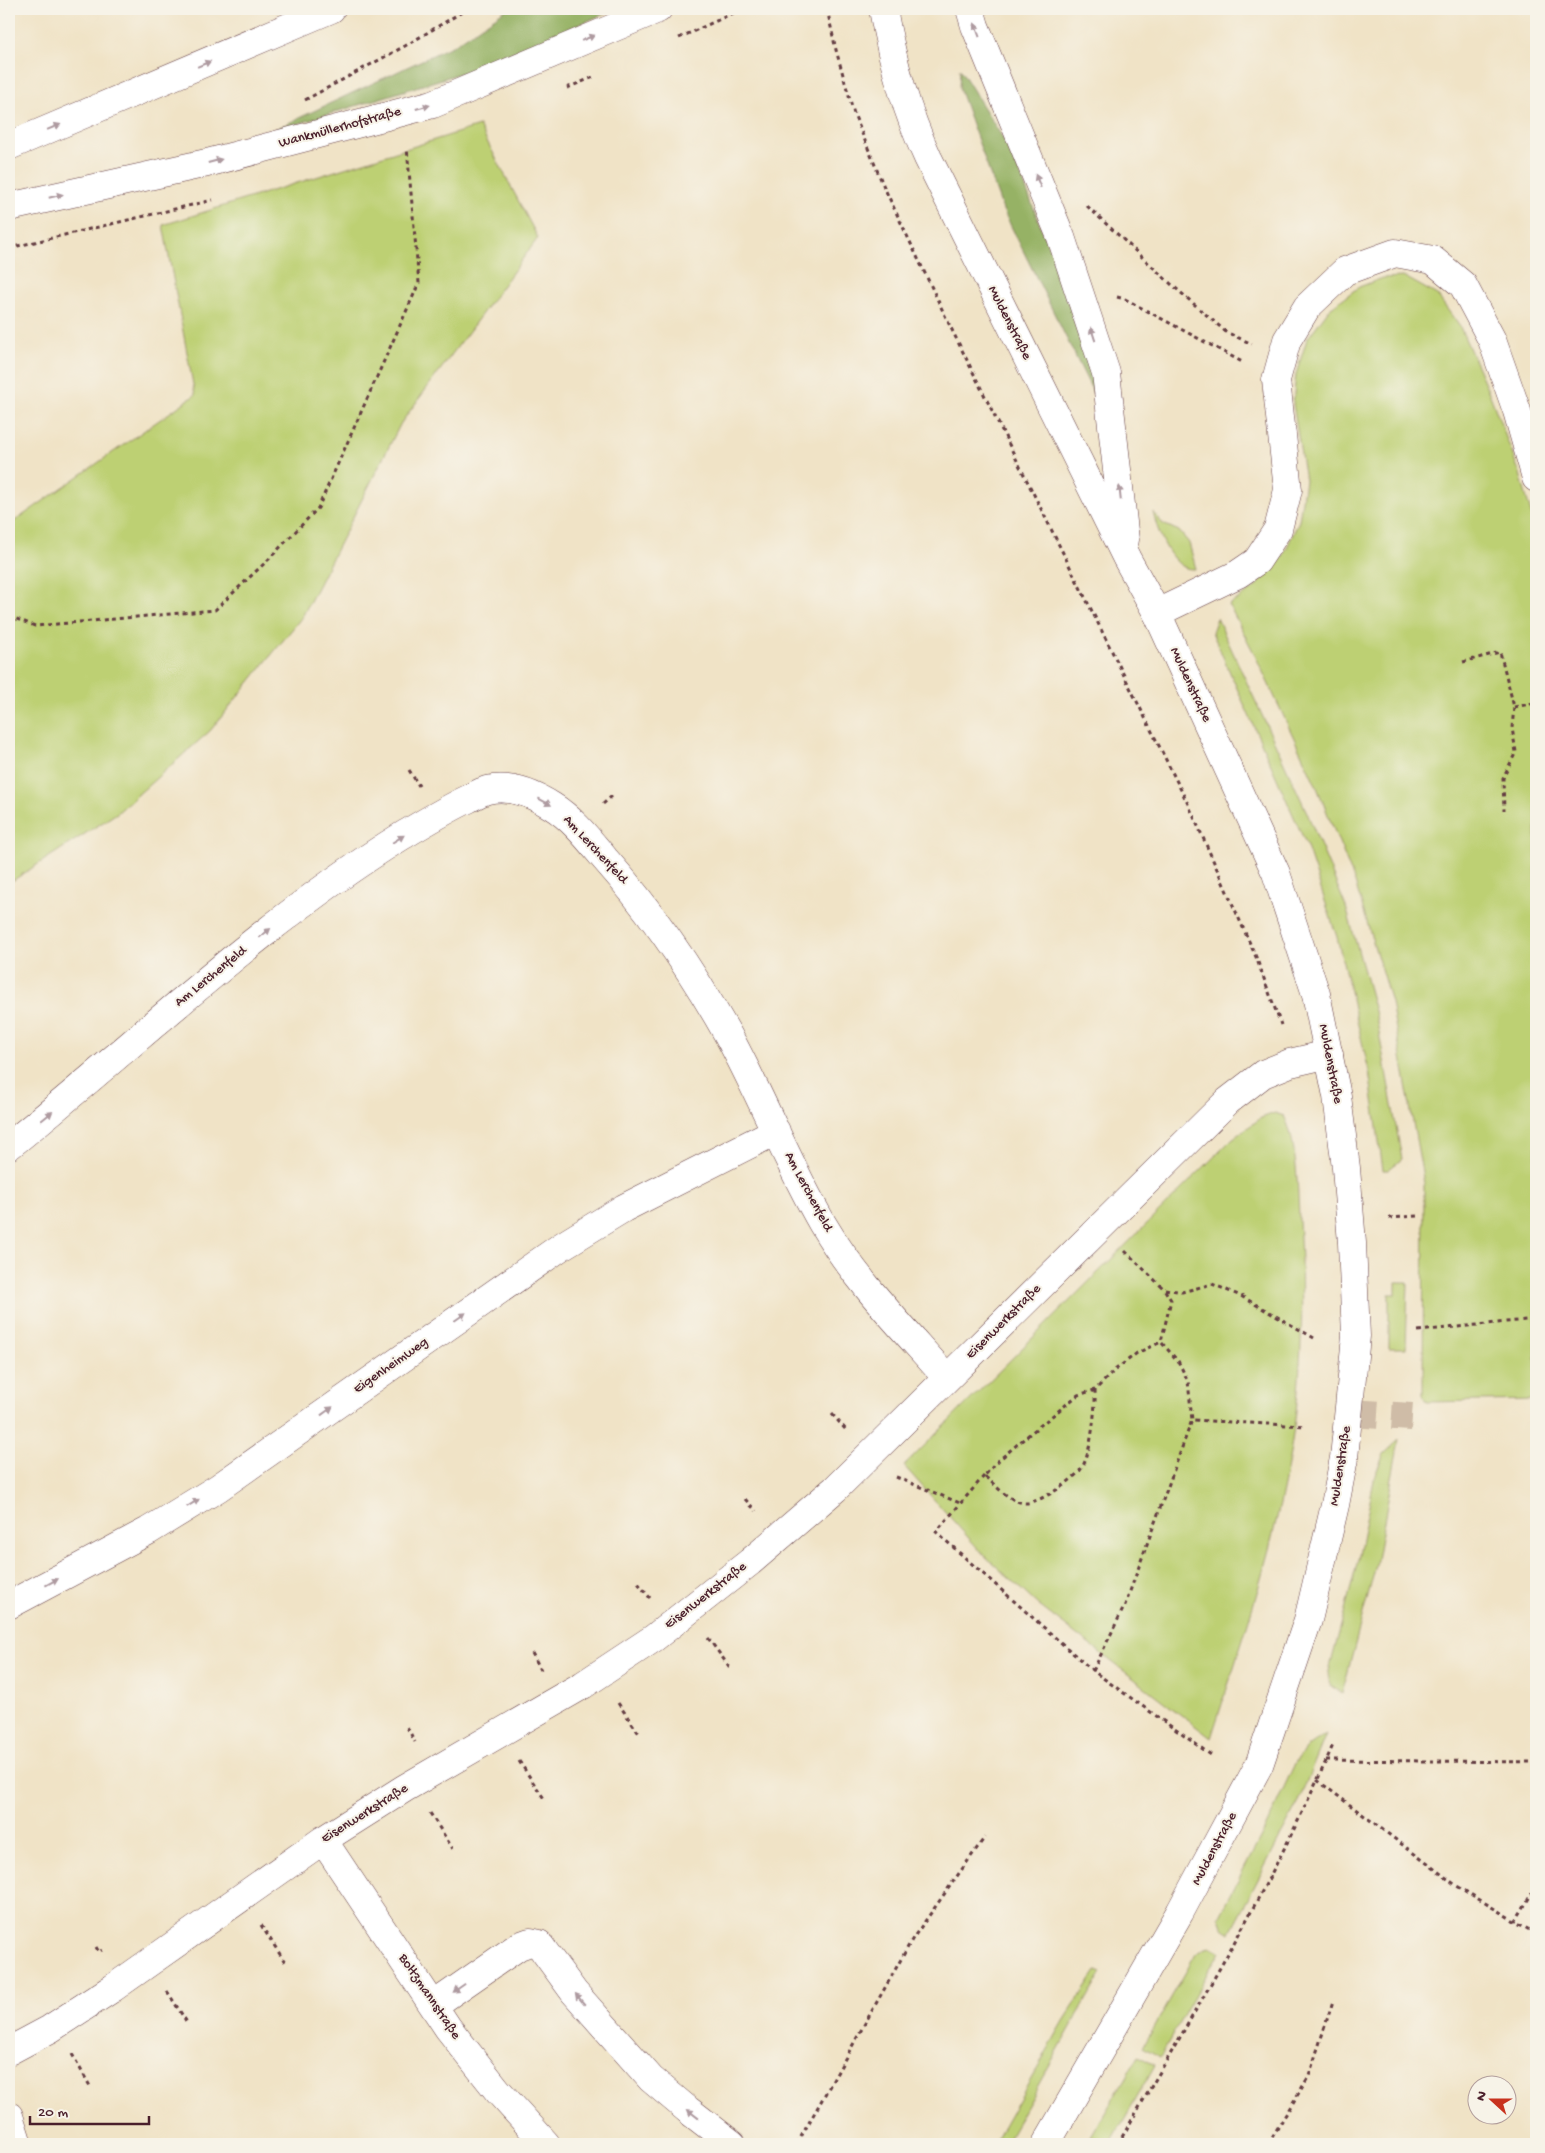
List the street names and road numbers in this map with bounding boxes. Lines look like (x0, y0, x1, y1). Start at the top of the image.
street label: Wankmüllerhofstraße (277, 103, 404, 152)
street label: Muldenstraße (983, 283, 1035, 364)
street label: Muldenstraße (1165, 645, 1215, 726)
street label: Am Lerchenfeld (559, 812, 632, 889)
street label: Am Lerchenfeld (172, 942, 252, 1011)
street label: Muldenstraße (1314, 1023, 1346, 1106)
street label: Am Lerchenfeld (780, 1149, 837, 1236)
street label: Eisenwerkstraße (963, 1280, 1046, 1363)
street label: Eigenheimweg (350, 1334, 432, 1398)
street label: Muldenstraße (1326, 1424, 1356, 1507)
street label: Eisenwerkstraße (662, 1558, 751, 1633)
street label: Eisenwerkstraße (318, 1780, 412, 1848)
street label: Muldenstraße (1189, 1809, 1242, 1889)
street label: Boltzmannstraße (394, 1950, 464, 2044)

